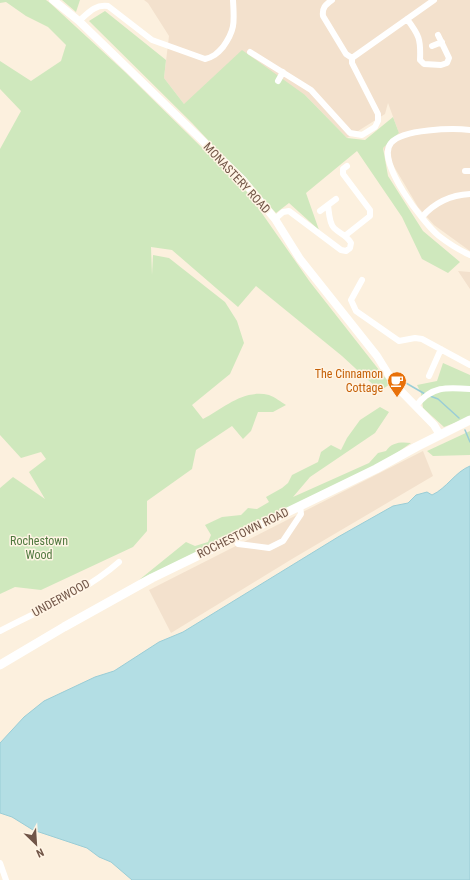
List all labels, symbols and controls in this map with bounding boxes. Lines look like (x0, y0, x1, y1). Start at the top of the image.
street label: MONASTERY ROAD (201, 140, 273, 216)
place label: The Cinnamon Cottage (315, 367, 383, 395)
cafe icon: The Cinnamon Cottage (386, 370, 408, 398)
street label: ROCHESTOWN ROAD (195, 505, 291, 561)
park label: Rochestown Wood (10, 534, 68, 562)
street label: UNDERWOOD (30, 576, 92, 620)
north arrow (16, 824, 56, 864)
text: N (34, 845, 46, 860)

